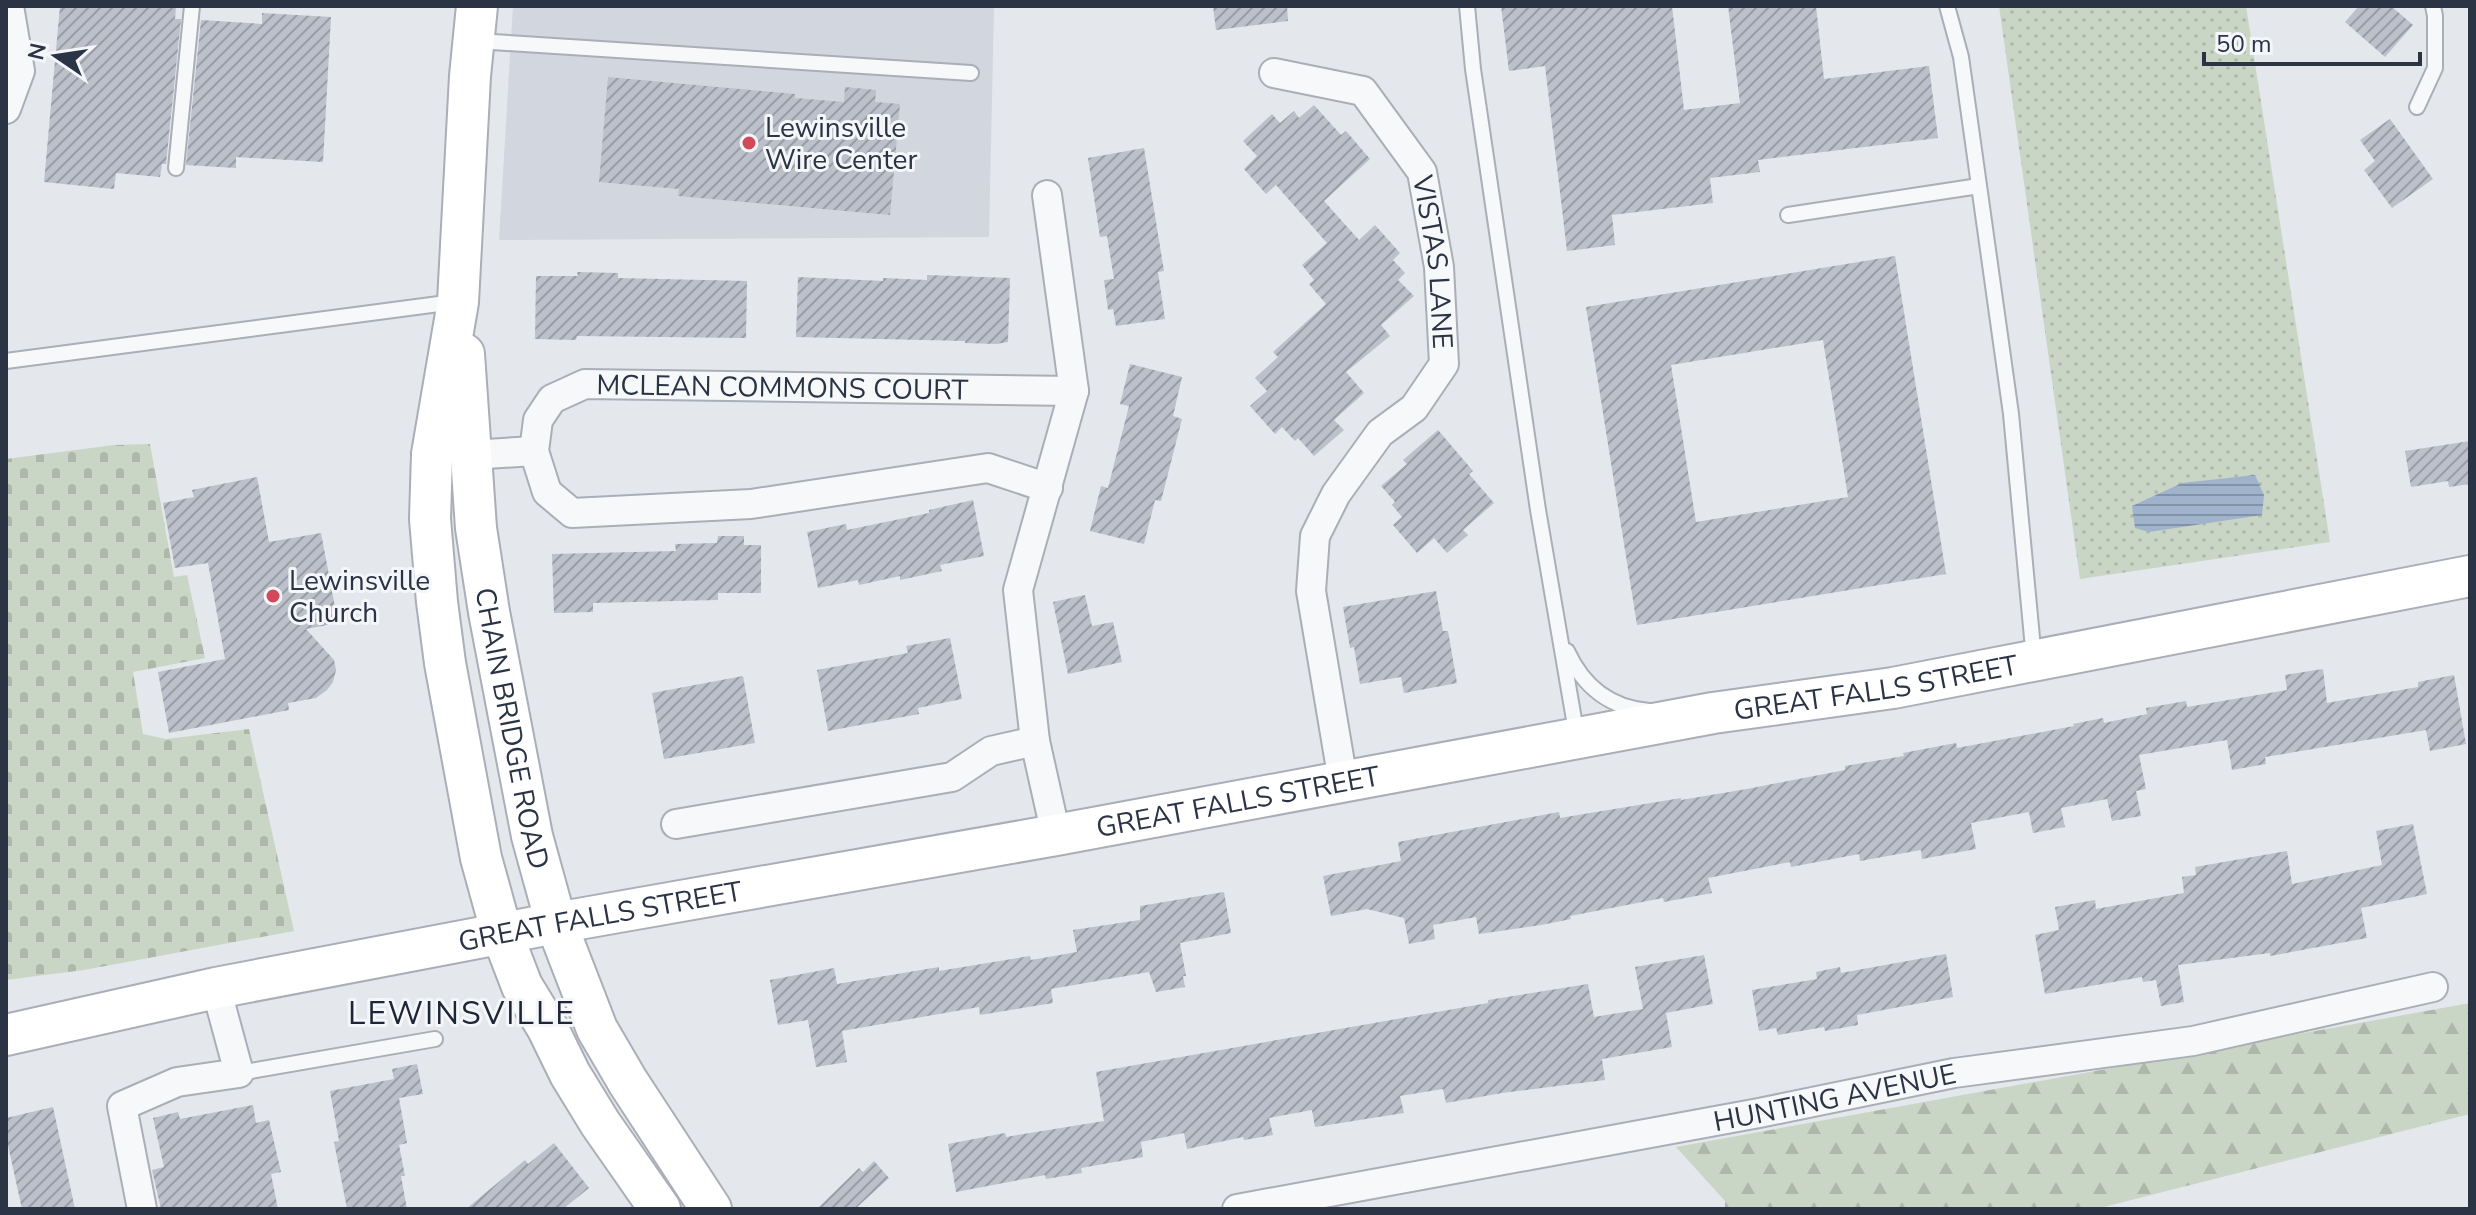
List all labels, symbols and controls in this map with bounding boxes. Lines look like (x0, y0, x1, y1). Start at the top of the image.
north arrow (16, 16, 96, 96)
scale bar (2204, 16, 2420, 66)
text: 50 m (2216, 28, 2272, 60)
text: N (21, 40, 54, 63)
place label: Lewinsville Wire Center (765, 109, 918, 179)
marker: Lewinsville Wire Center (740, 134, 758, 152)
street label: VISTAS LANE (1403, 171, 1461, 350)
street label: MCLEAN COMMONS COURT (596, 366, 969, 409)
place label: Lewinsville Church (289, 562, 430, 632)
street label: CHAIN BRIDGE ROAD (465, 585, 558, 874)
marker: Lewinsville Church (264, 587, 282, 605)
street label: GREAT FALLS STREET (1731, 646, 2021, 730)
street label: GREAT FALLS STREET (1093, 757, 1383, 847)
street label: GREAT FALLS STREET (455, 873, 745, 961)
district label: LEWINSVILLE (348, 992, 576, 1035)
street label: HUNTING AVENUE (1710, 1055, 1960, 1141)

